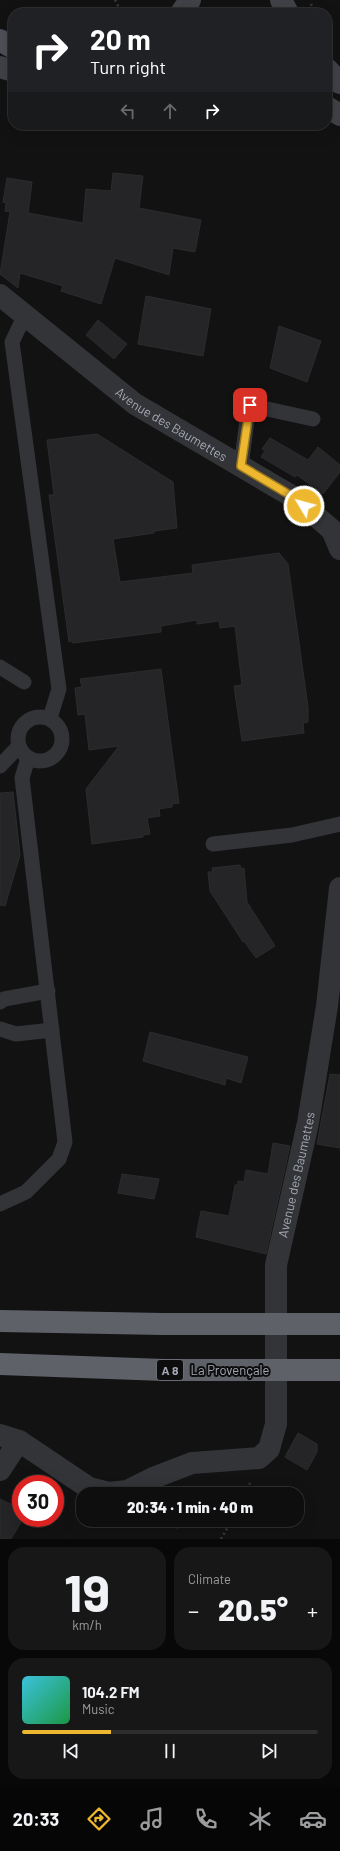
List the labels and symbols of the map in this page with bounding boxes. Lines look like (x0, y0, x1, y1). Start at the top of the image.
street label: Avenue des Baumettes (112, 384, 230, 464)
pin (233, 388, 267, 422)
position arrow (283, 485, 325, 527)
street label: Avenue des Baumettes (274, 1111, 318, 1239)
road number: A 8 (157, 1360, 183, 1380)
street label: La Provençale (191, 1362, 270, 1378)
speed limit sign: 30 (12, 1475, 64, 1527)

